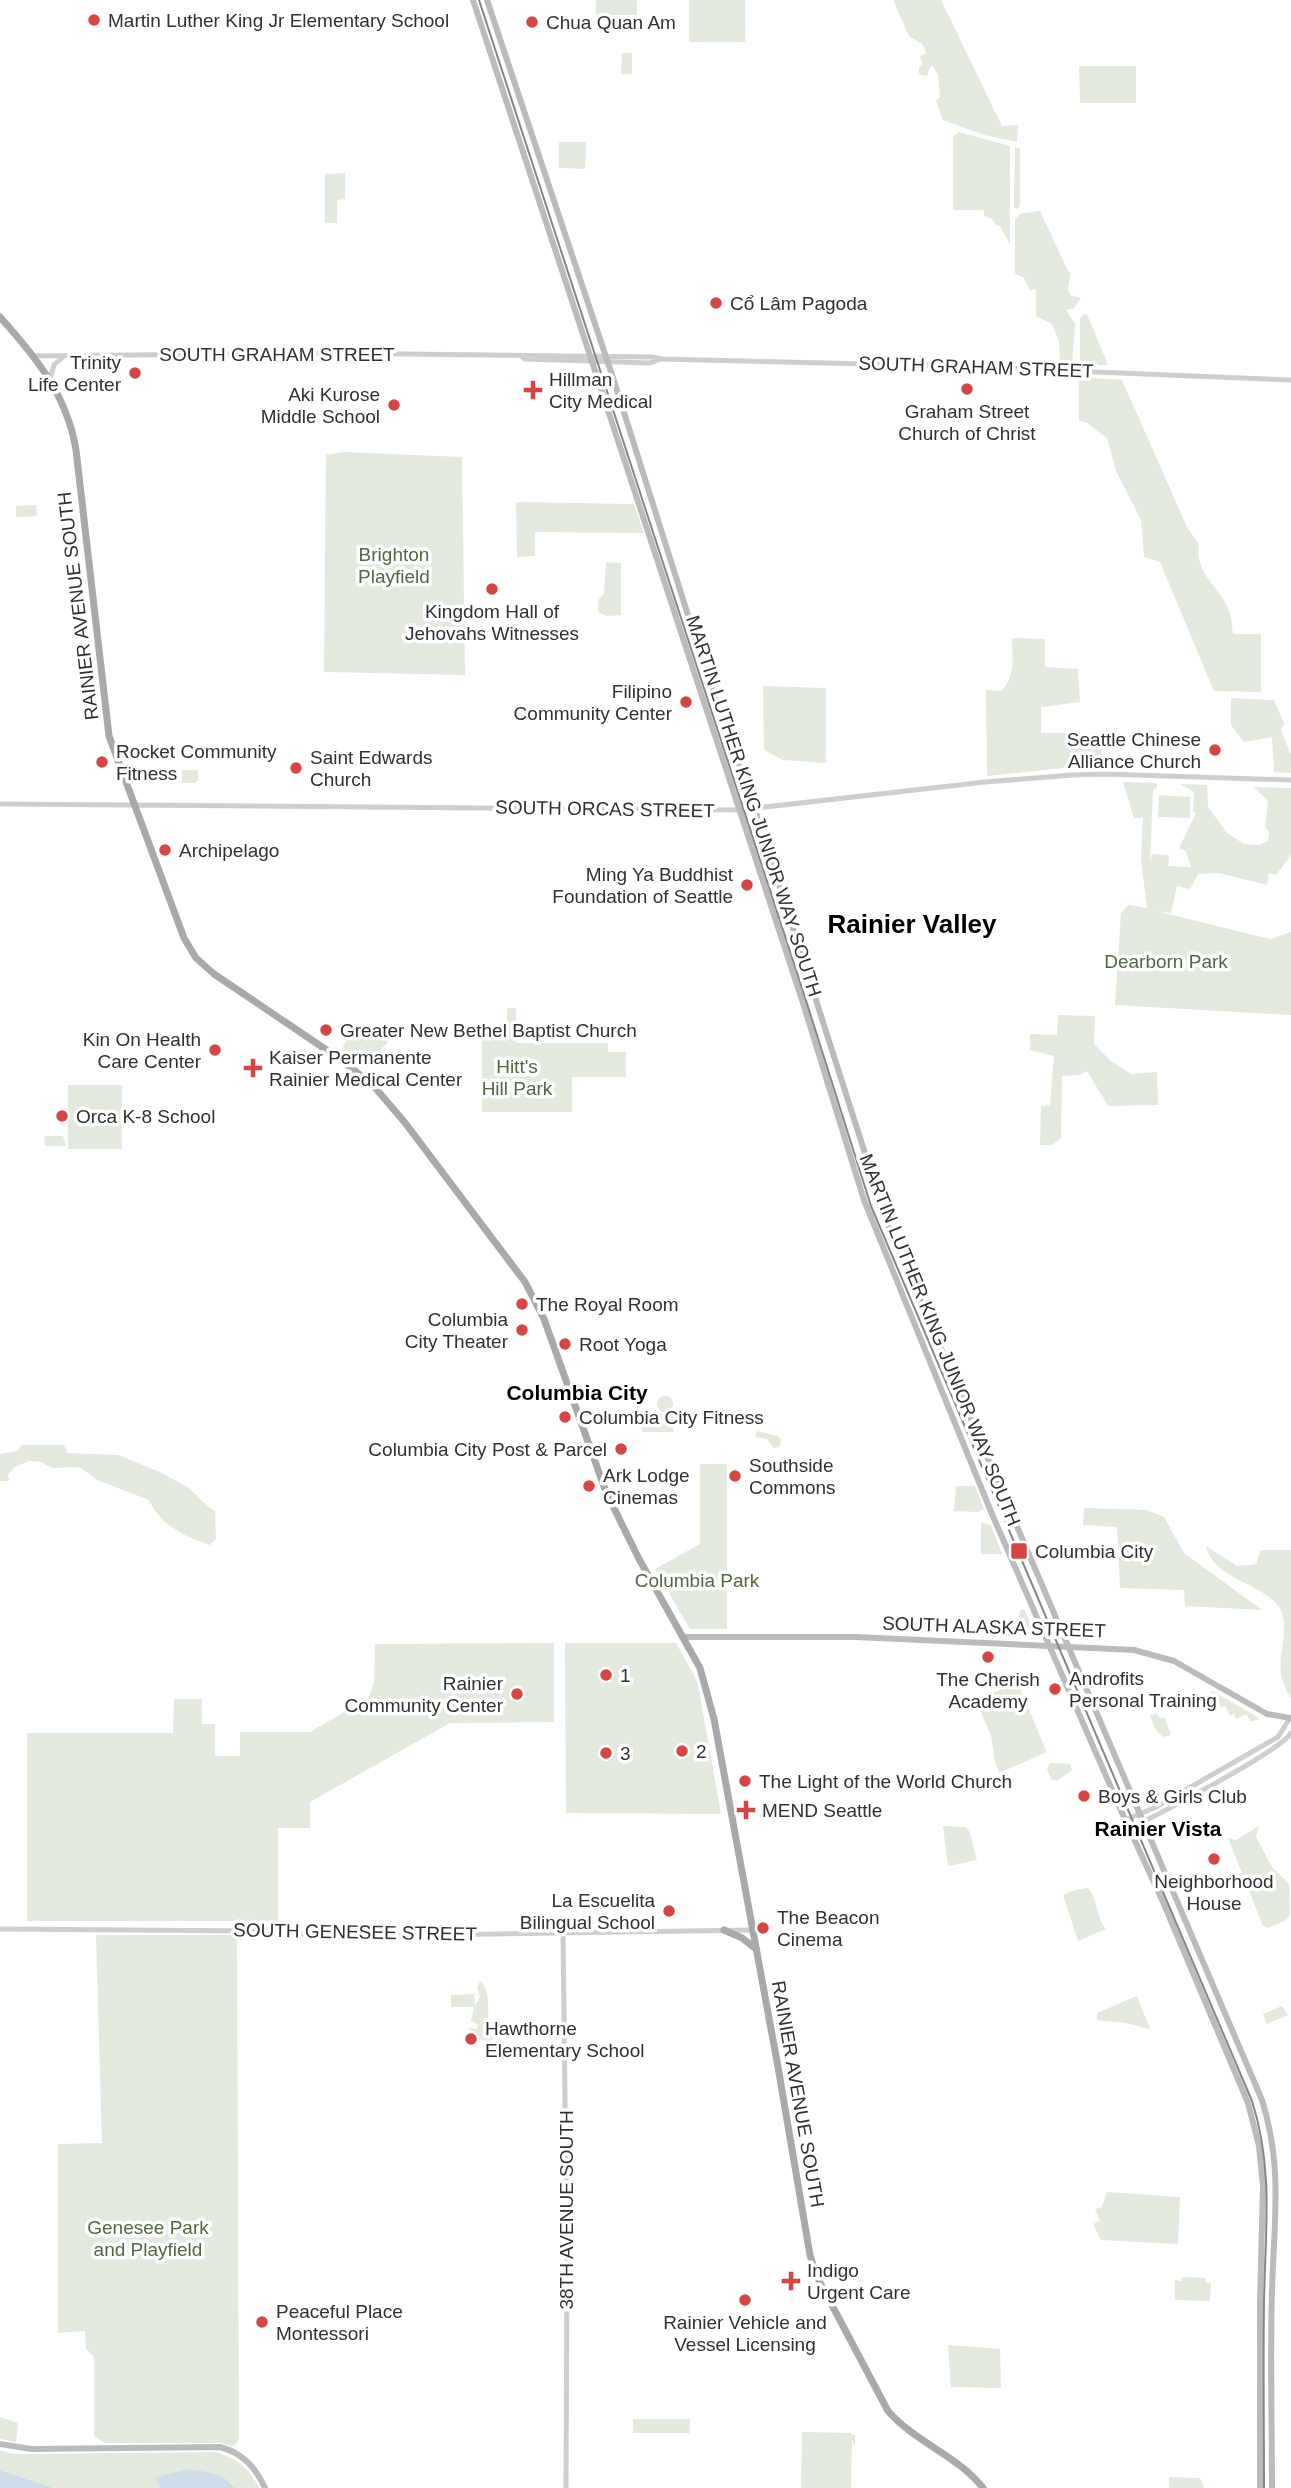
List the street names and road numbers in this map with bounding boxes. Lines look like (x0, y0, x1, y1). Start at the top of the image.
street label: SOUTH GRAHAM STREET (159, 344, 395, 365)
street label: SOUTH GRAHAM STREET (858, 352, 1094, 382)
street label: RAINIER AVENUE SOUTH (54, 491, 102, 721)
street label: MARTIN LUTHER KING JUNIOR WAY SOUTH (682, 613, 826, 999)
street label: SOUTH ORCAS STREET (495, 797, 715, 821)
street label: MARTIN LUTHER KING JUNIOR WAY SOUTH (855, 1151, 1025, 1529)
street label: SOUTH ALASKA STREET (882, 1613, 1107, 1641)
street label: SOUTH GENESEE STREET (233, 1919, 477, 1945)
street label: RAINIER AVENUE SOUTH (768, 1979, 828, 2209)
street label: 38TH AVENUE SOUTH (556, 2110, 577, 2310)

